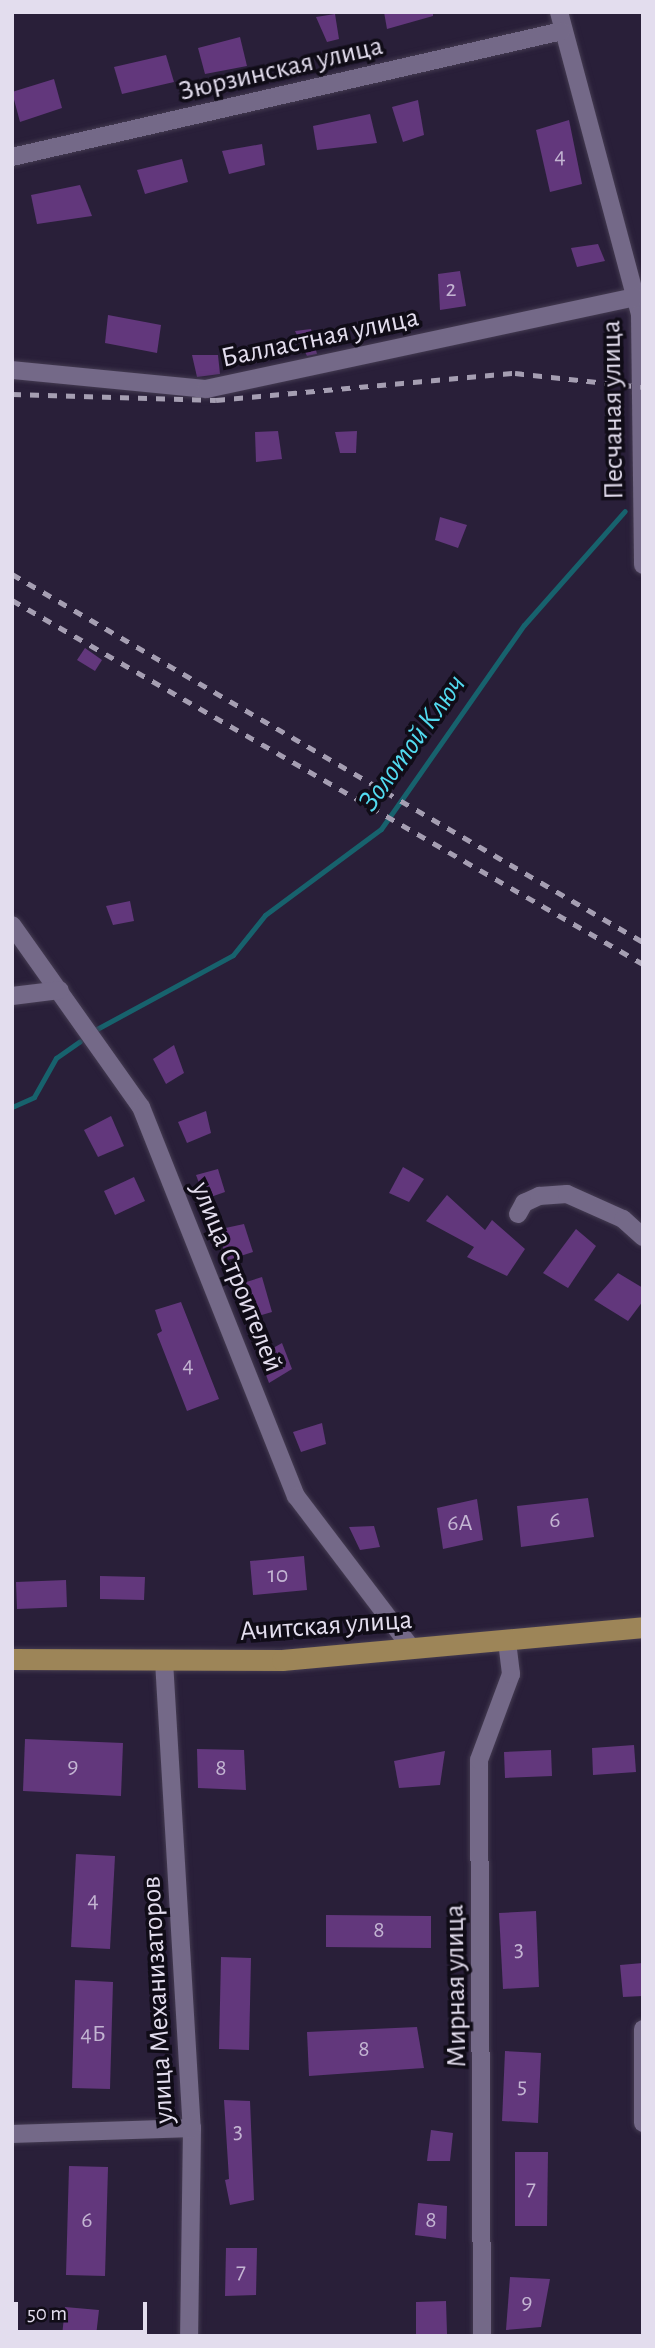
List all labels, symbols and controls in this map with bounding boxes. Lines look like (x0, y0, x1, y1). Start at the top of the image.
street label: Зюрзинская улица (176, 29, 386, 109)
house number: 4 (554, 143, 566, 171)
house number: 2 (446, 276, 456, 304)
street label: Балластная улица (218, 301, 422, 375)
street label: Песчаная улица (595, 320, 631, 500)
water label: Золотой Ключ (350, 667, 474, 819)
street label: улица Строителей (184, 1177, 290, 1377)
house number: 4 (182, 1352, 194, 1380)
house number: 6 (549, 1507, 561, 1535)
house number: 6А (447, 1510, 473, 1538)
house number: 10 (268, 1562, 288, 1590)
street label: Ачитская улица (239, 1603, 413, 1649)
house number: 9 (67, 1753, 79, 1781)
house number: 8 (215, 1755, 227, 1783)
street label: улица Механизаторов (135, 1875, 181, 2125)
house number: 4 (87, 1887, 99, 1915)
street label: Мирная улица (438, 1904, 474, 2068)
house number: 8 (373, 1917, 385, 1945)
house number: 3 (514, 1936, 524, 1964)
house number: 4Б (80, 2021, 106, 2049)
house number: 8 (358, 2036, 370, 2064)
house number: 5 (517, 2073, 527, 2101)
house number: 3 (233, 2118, 243, 2146)
house number: 7 (526, 2175, 536, 2203)
house number: 6 (81, 2207, 93, 2235)
house number: 8 (425, 2207, 437, 2235)
house number: 7 (236, 2258, 246, 2286)
scale bar (18, 2288, 150, 2332)
house number: 9 (521, 2289, 533, 2317)
text: 50 m (27, 2303, 67, 2324)

